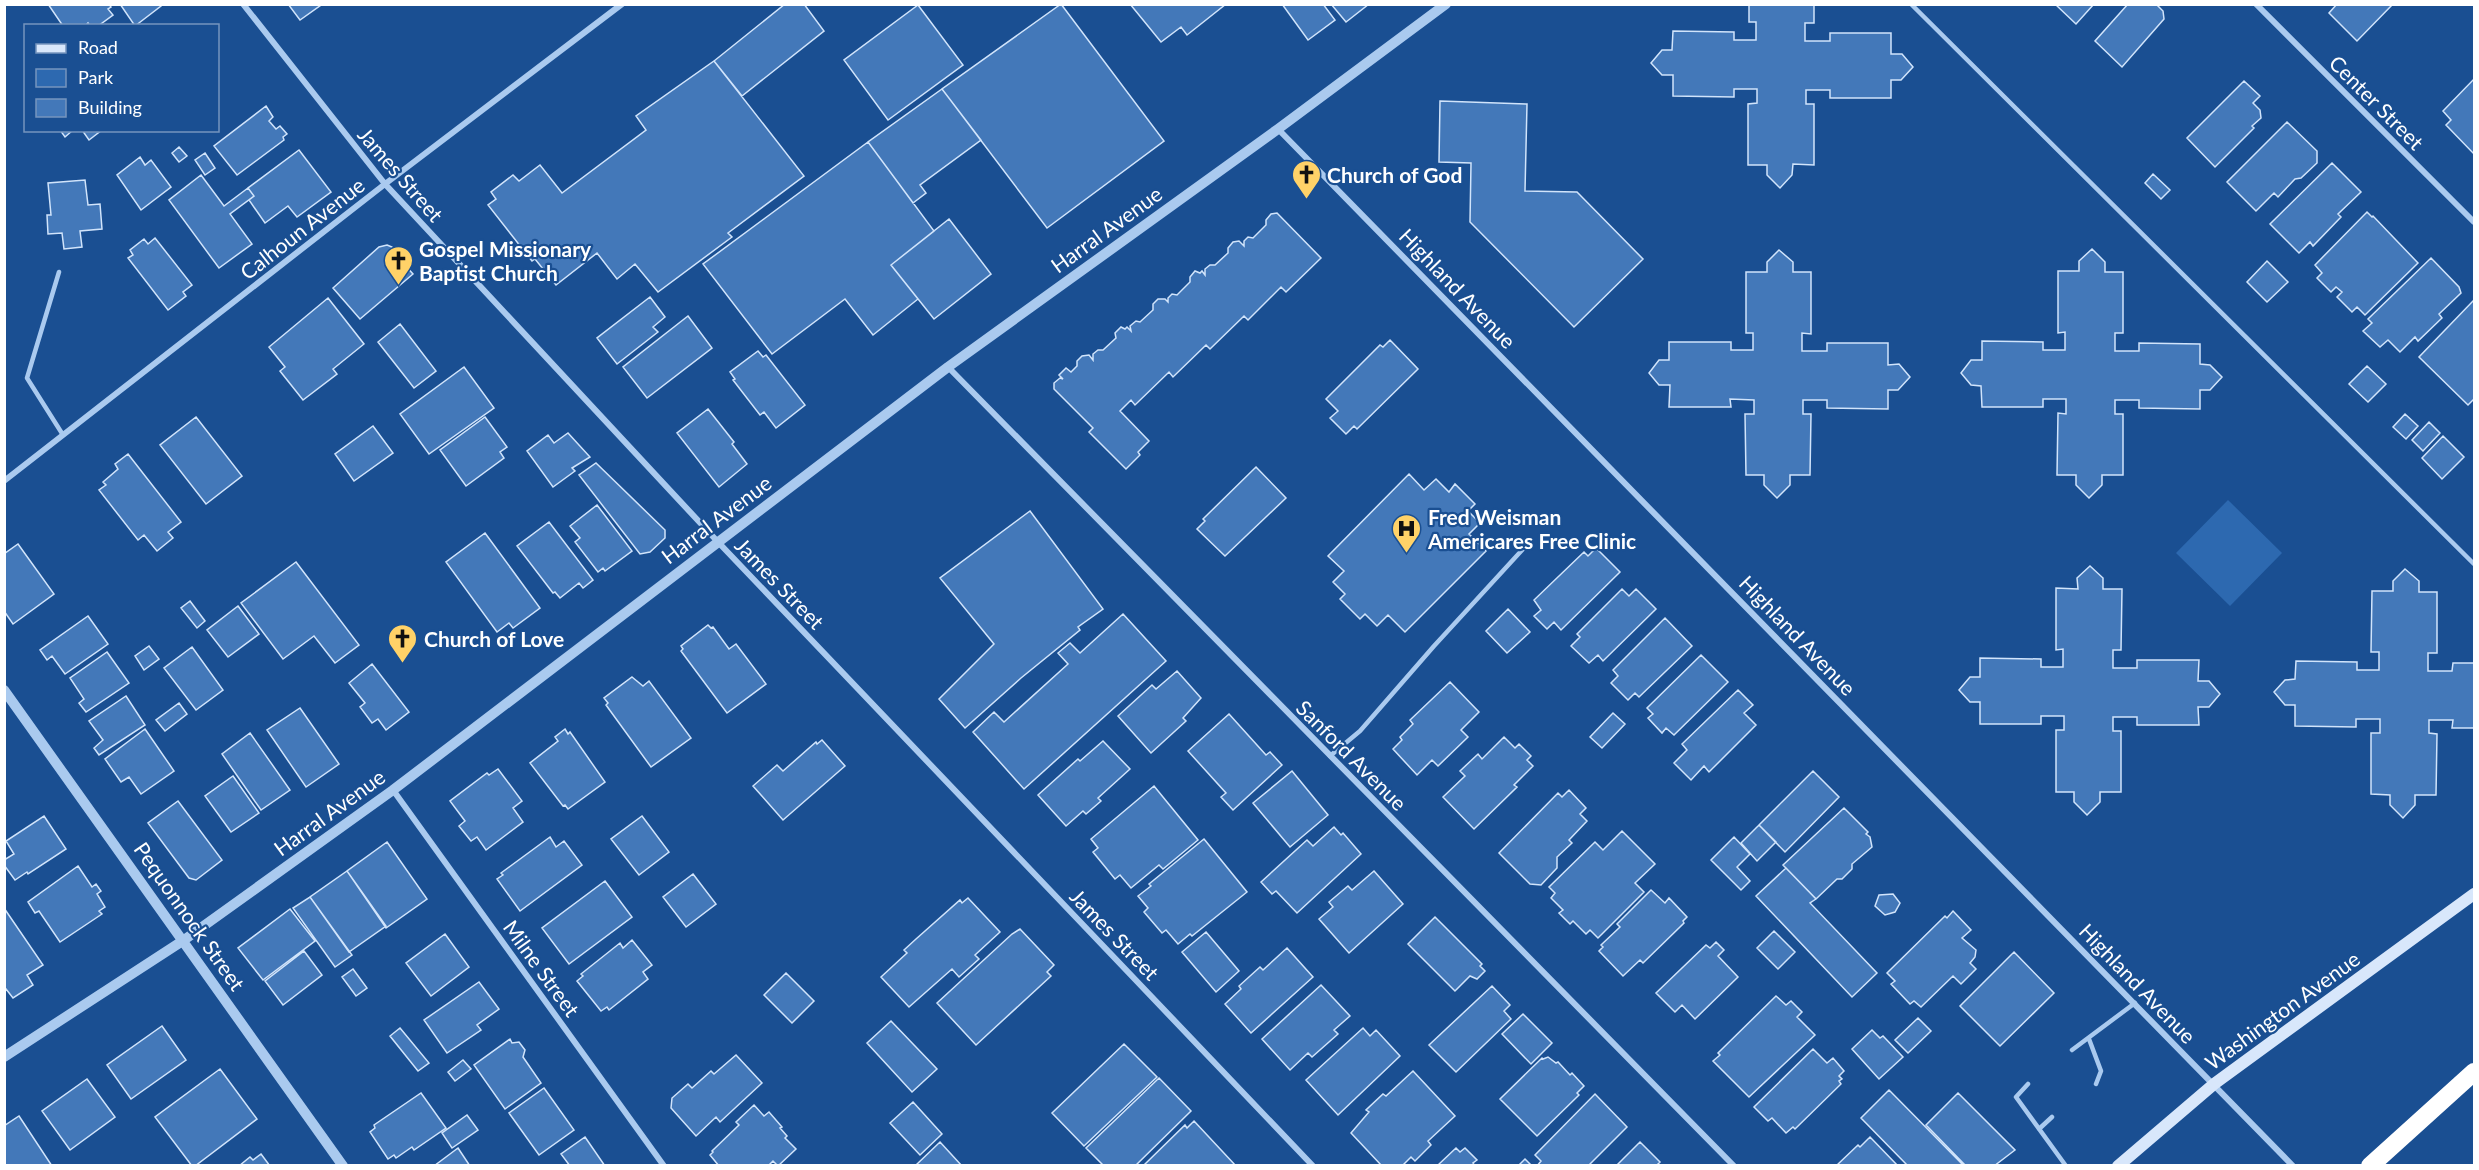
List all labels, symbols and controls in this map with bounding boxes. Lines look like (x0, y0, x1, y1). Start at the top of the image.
legend (24, 24, 219, 132)
text: Road (78, 36, 118, 58)
street label: Center Street (2325, 50, 2430, 155)
text: Park (78, 66, 114, 88)
text: Building (78, 96, 142, 118)
street label: James Street (353, 122, 449, 227)
church icon: Church of God (1290, 158, 1322, 200)
place label: Church of God (1327, 162, 1462, 187)
street label: Calhoun Avenue (235, 172, 369, 284)
street label: Harral Avenue (1046, 180, 1166, 278)
street label: Highland Avenue (1395, 223, 1521, 353)
place label: Gospel Missionary Baptist Church (419, 236, 592, 285)
church icon: Gospel Missionary Baptist Church (382, 244, 414, 286)
street label: Harral Avenue (656, 470, 776, 568)
place label: Fred Weisman Americares Free Clinic (1427, 504, 1636, 553)
hospital icon: Fred Weisman Americares Free Clinic (1391, 512, 1423, 554)
street label: James Street (730, 532, 830, 634)
street label: Highland Avenue (1735, 570, 1861, 700)
church icon: Church of Love (387, 622, 419, 664)
place label: Church of Love (424, 626, 564, 651)
street label: Sanford Avenue (1292, 695, 1412, 815)
street label: Harral Avenue (269, 763, 389, 861)
street label: Pequonnock Street (130, 837, 251, 995)
street label: James Street (1065, 883, 1165, 985)
street label: Milne Street (499, 915, 586, 1021)
street label: Highland Avenue (2075, 918, 2201, 1048)
street label: Washington Avenue (2200, 946, 2364, 1074)

